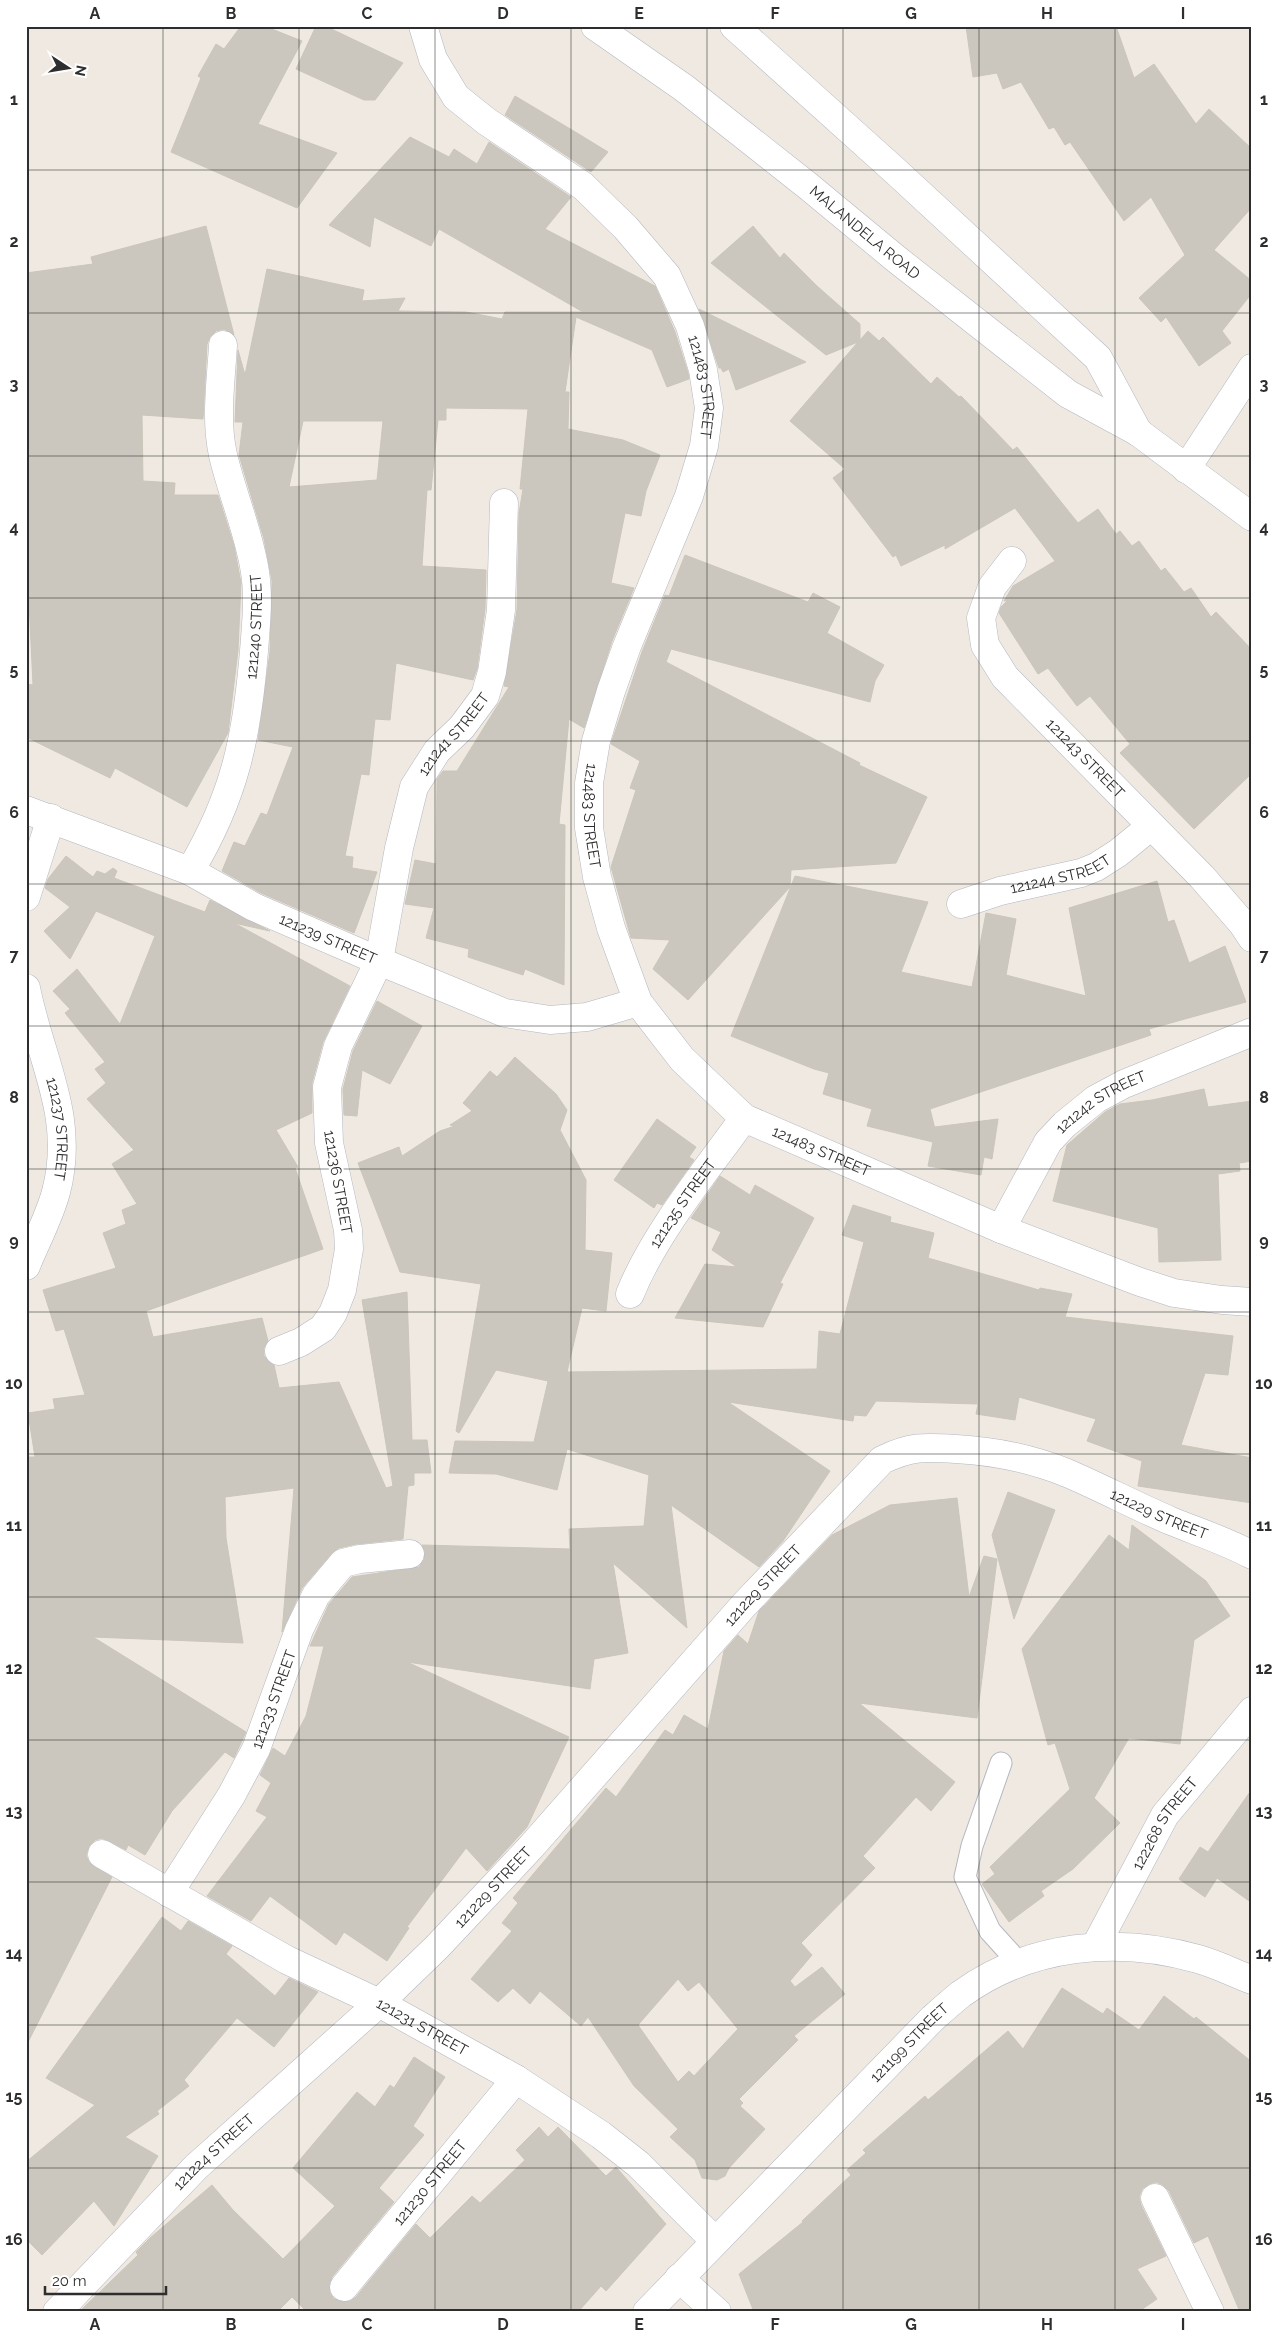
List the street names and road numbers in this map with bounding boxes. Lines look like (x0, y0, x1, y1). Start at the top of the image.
street label: MALANDELA ROAD (806, 182, 924, 283)
street label: 121483 STREET (684, 333, 718, 440)
street label: 121240 STREET (242, 573, 266, 680)
street label: 121241 STREET (415, 689, 493, 779)
street label: 121243 STREET (1042, 715, 1128, 802)
street label: 121483 STREET (580, 762, 604, 869)
street label: 121244 STREET (1009, 851, 1114, 897)
street label: 121239 STREET (276, 910, 380, 968)
street label: 121242 STREET (1052, 1067, 1148, 1137)
street label: 121237 STREET (42, 1075, 71, 1182)
street label: 121483 STREET (769, 1122, 873, 1180)
street label: 121236 STREET (320, 1129, 356, 1235)
street label: 121235 STREET (646, 1155, 720, 1251)
street label: 121229 STREET (1107, 1485, 1210, 1543)
street label: 121229 STREET (721, 1541, 805, 1630)
street label: 121233 STREET (248, 1648, 300, 1751)
street label: 122268 STREET (1128, 1774, 1202, 1873)
street label: 121229 STREET (451, 1843, 535, 1932)
street label: 121231 STREET (373, 1994, 471, 2060)
street label: 121199 STREET (866, 2000, 952, 2086)
street label: 121224 STREET (170, 2110, 258, 2194)
street label: 121230 STREET (390, 2137, 470, 2229)

